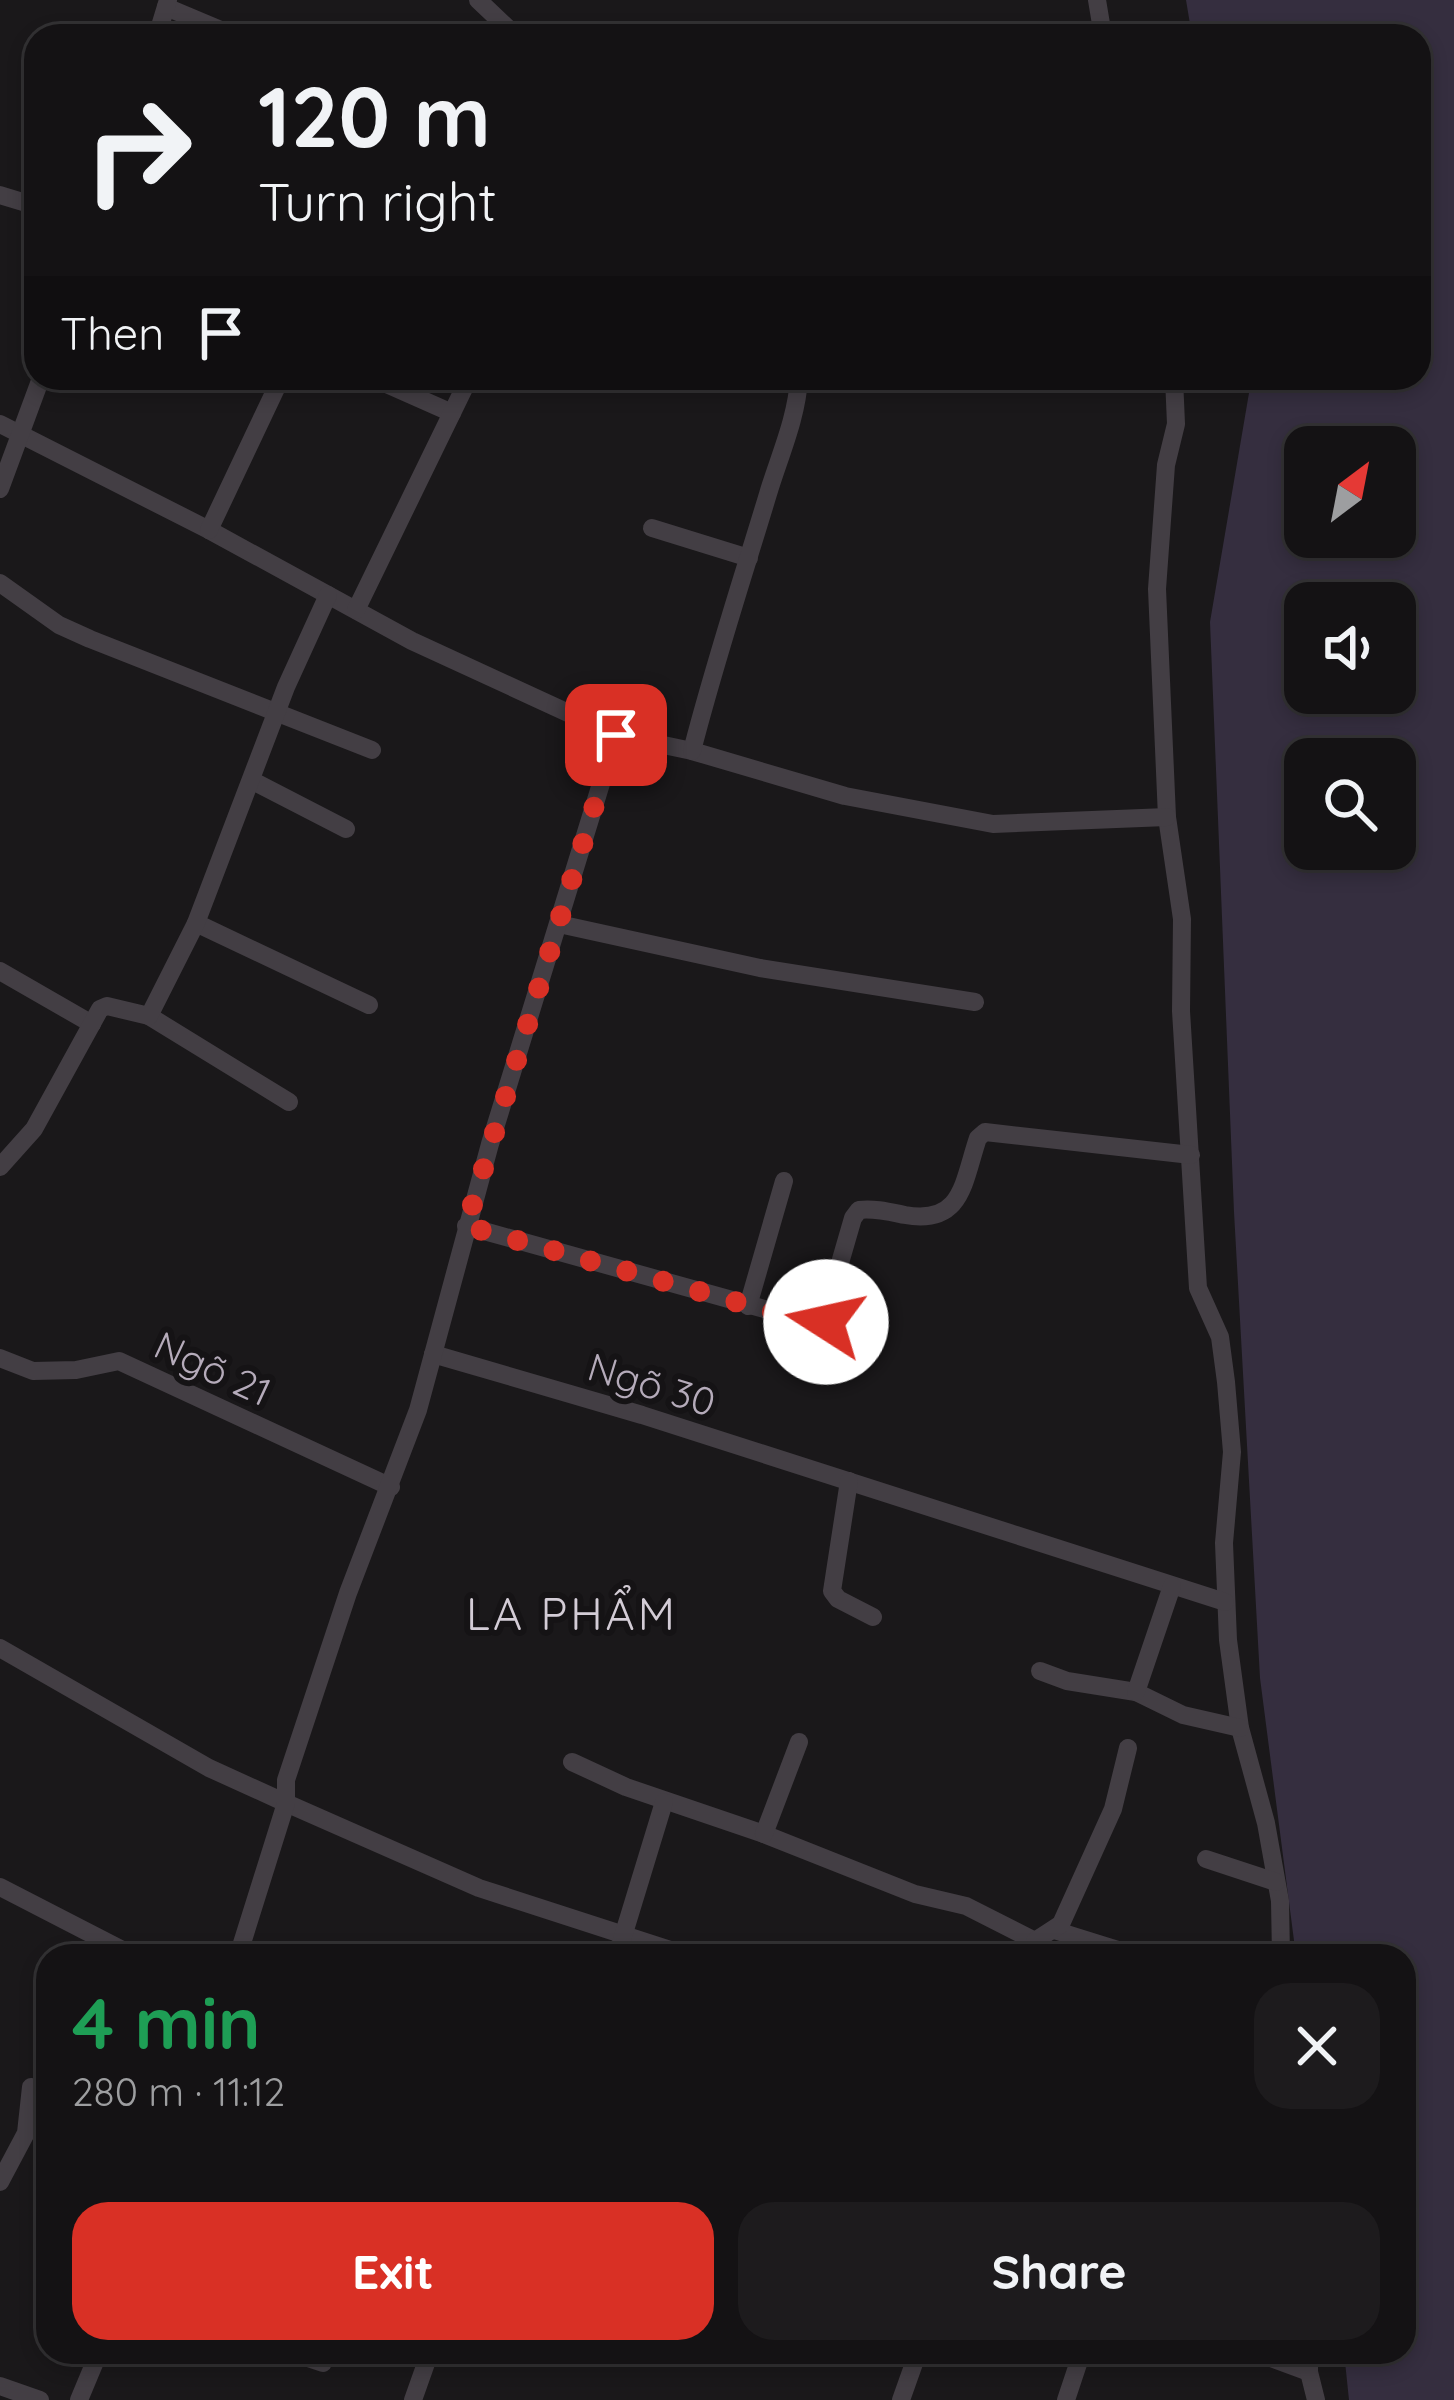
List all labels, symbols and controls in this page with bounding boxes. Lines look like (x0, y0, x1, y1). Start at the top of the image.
text: 120 m (258, 63, 491, 168)
icon: right (60, 72, 216, 228)
text: Turn right (258, 167, 497, 235)
icon: arrive (188, 300, 254, 366)
text: Then (60, 305, 164, 361)
north arrow (1284, 426, 1416, 558)
map controls (1284, 426, 1416, 870)
button: sound (1284, 582, 1416, 714)
pin (565, 684, 667, 786)
icon: arrive (583, 702, 649, 768)
button: search (1284, 738, 1416, 870)
position arrow (763, 1259, 889, 1385)
street label: Ngõ 21 (147, 1320, 279, 1416)
street label: Ngõ 30 (582, 1341, 722, 1427)
district label: LA PHẨM (466, 1584, 678, 1641)
text: 4 min (72, 1977, 261, 2067)
button: close (1254, 1983, 1380, 2109)
text: 280 m · 11:12 (72, 2067, 285, 2116)
button: Exit (72, 2202, 714, 2340)
button: Share (738, 2202, 1380, 2340)

